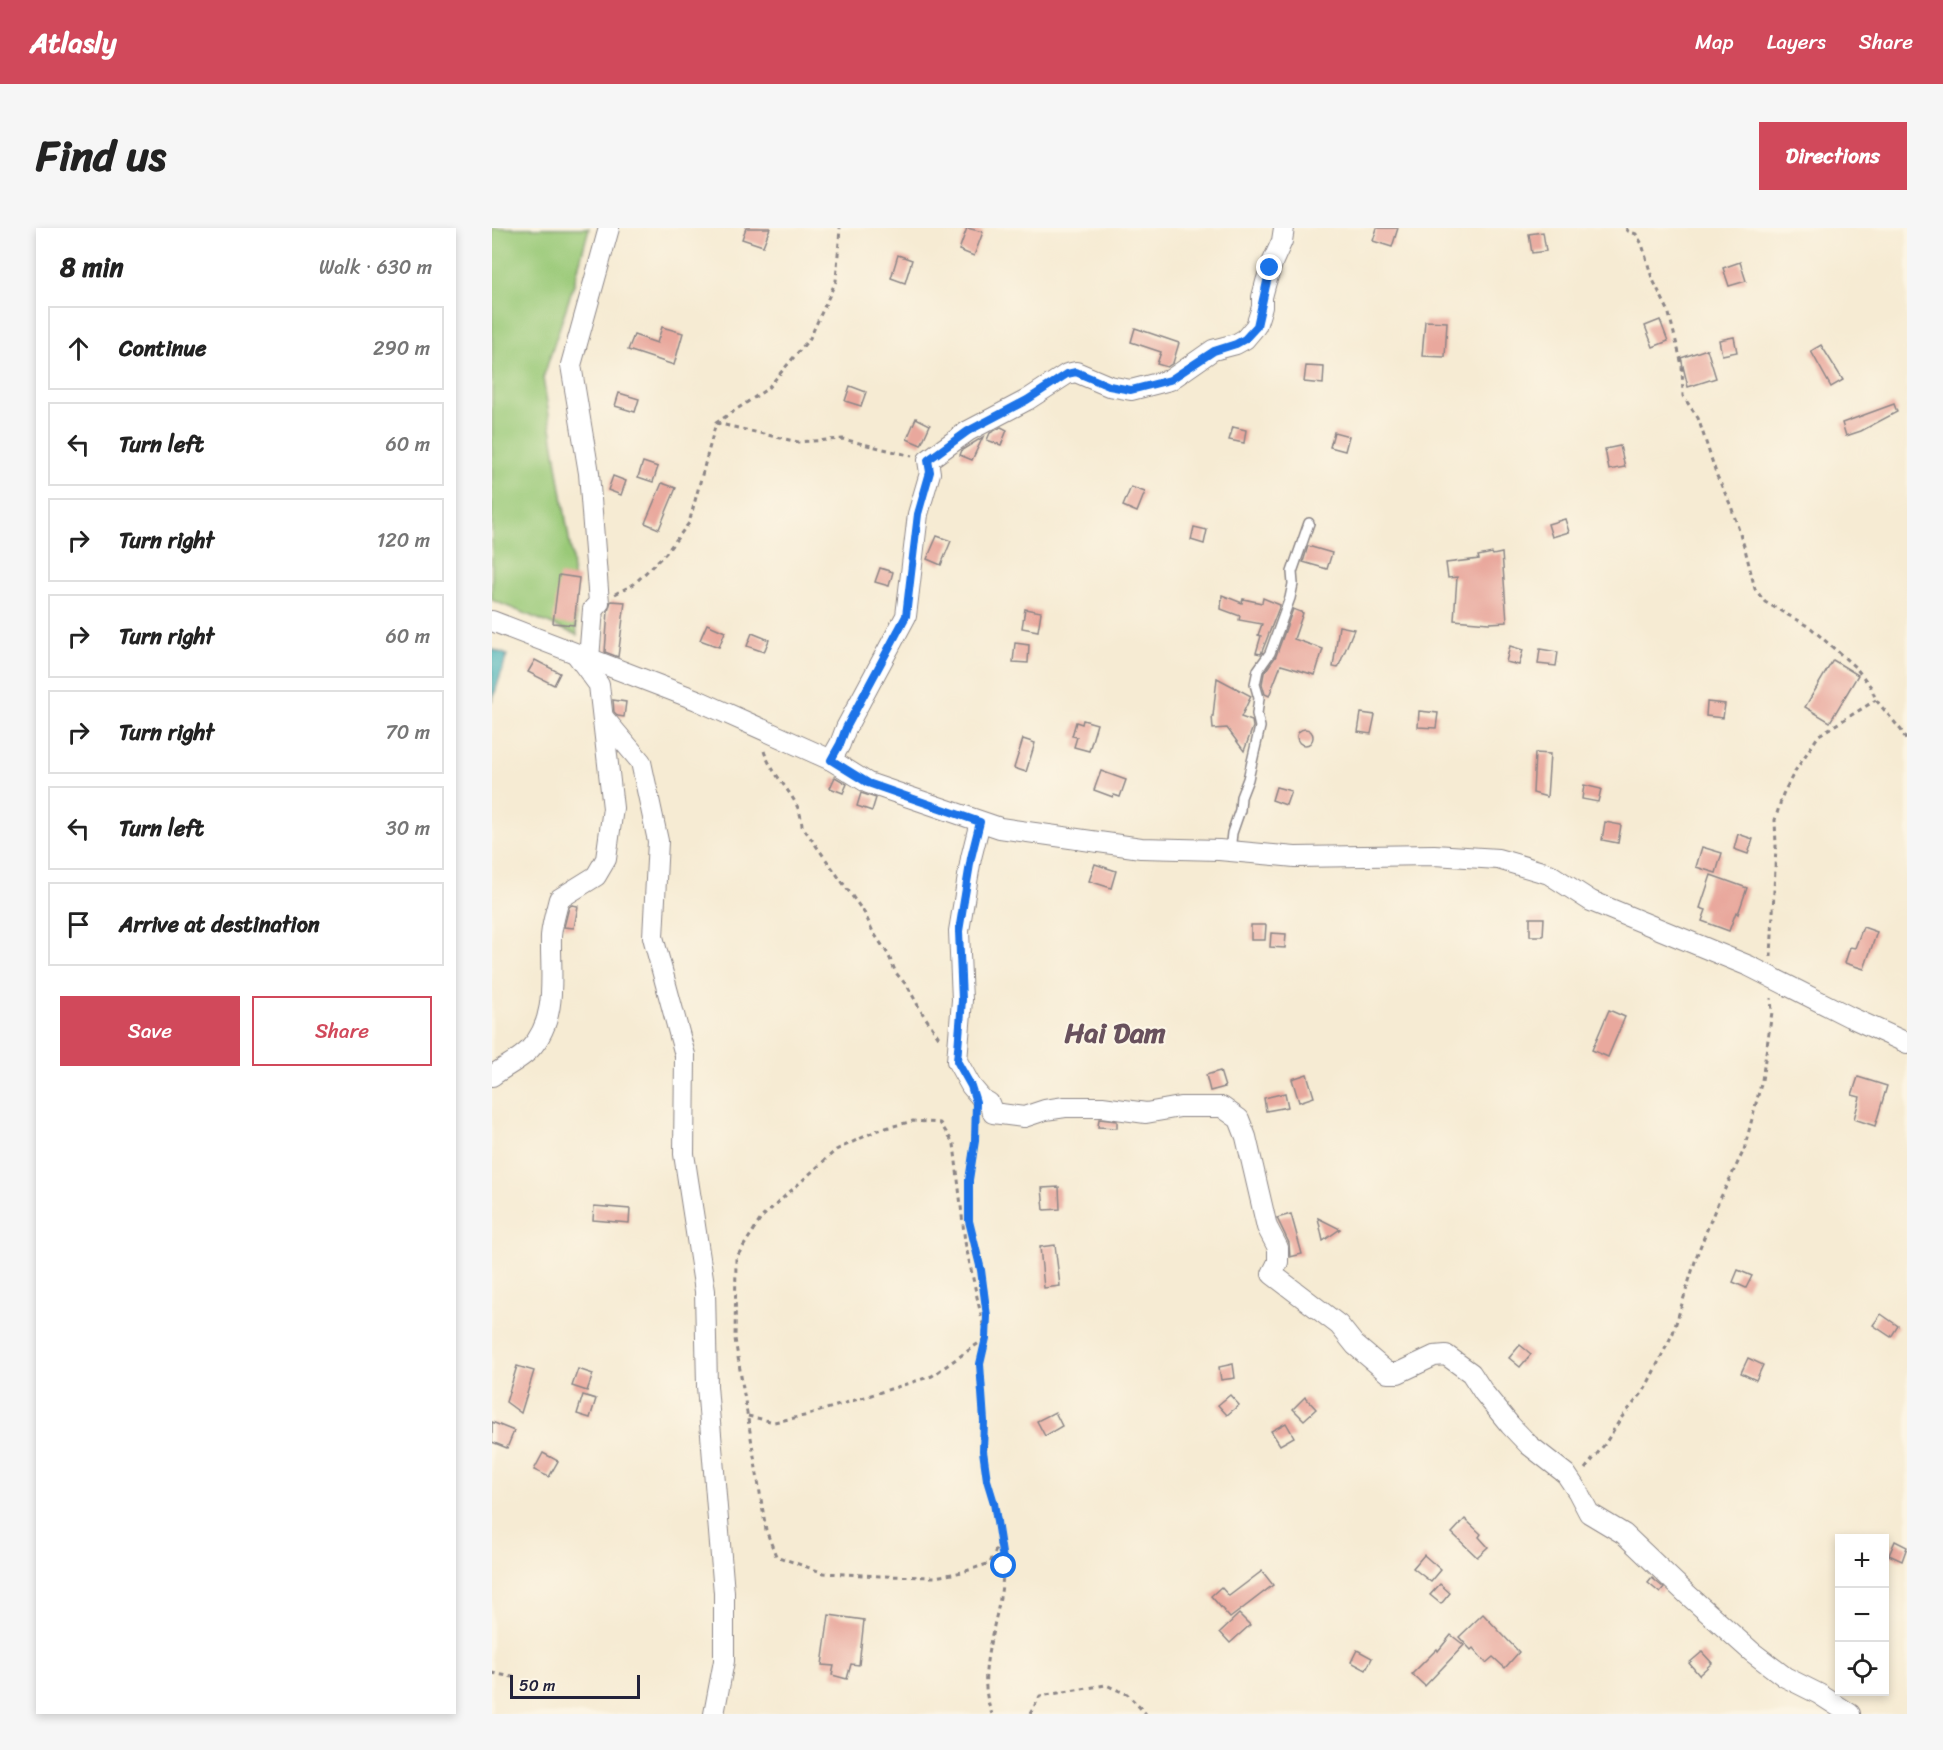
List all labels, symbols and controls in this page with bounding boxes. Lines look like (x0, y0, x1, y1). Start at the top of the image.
text: Atlasly (30, 18, 117, 67)
text: Map (1695, 23, 1734, 61)
text: Layers (1767, 23, 1826, 61)
text: Share (1859, 23, 1913, 61)
text: Find us (36, 119, 166, 193)
button: Directions (1759, 122, 1907, 190)
text: 8 min (60, 244, 124, 290)
text: Walk · 630 m (319, 250, 432, 285)
route end (1256, 254, 1282, 280)
text: Continue (119, 329, 207, 368)
text: 290 m (373, 331, 430, 366)
icon: ahead (62, 332, 95, 365)
text: Turn left (119, 425, 204, 464)
text: 60 m (385, 427, 430, 462)
icon: left (62, 428, 95, 461)
text: Turn right (119, 521, 214, 560)
text: 120 m (377, 523, 430, 558)
icon: right (62, 524, 95, 557)
text: Turn right (119, 617, 214, 656)
text: 60 m (385, 619, 430, 654)
icon: right (62, 620, 95, 653)
text: Turn right (119, 713, 214, 752)
text: 70 m (385, 715, 430, 750)
icon: right (62, 716, 95, 749)
text: Turn left (119, 809, 204, 848)
text: 30 m (386, 811, 430, 846)
icon: left (62, 812, 95, 845)
text: Arrive at destination (119, 905, 320, 944)
icon: arrive (62, 908, 95, 941)
button: Save (60, 996, 240, 1066)
button: Share (252, 996, 432, 1066)
district label: Hai Dam (1064, 1008, 1166, 1057)
map controls (1835, 1534, 1889, 1696)
button: + (1835, 1534, 1889, 1588)
route start (990, 1552, 1016, 1578)
button: − (1835, 1588, 1889, 1642)
button: locate (1835, 1642, 1889, 1696)
text: 50 m (519, 1671, 555, 1700)
scale bar (510, 1672, 640, 1700)

